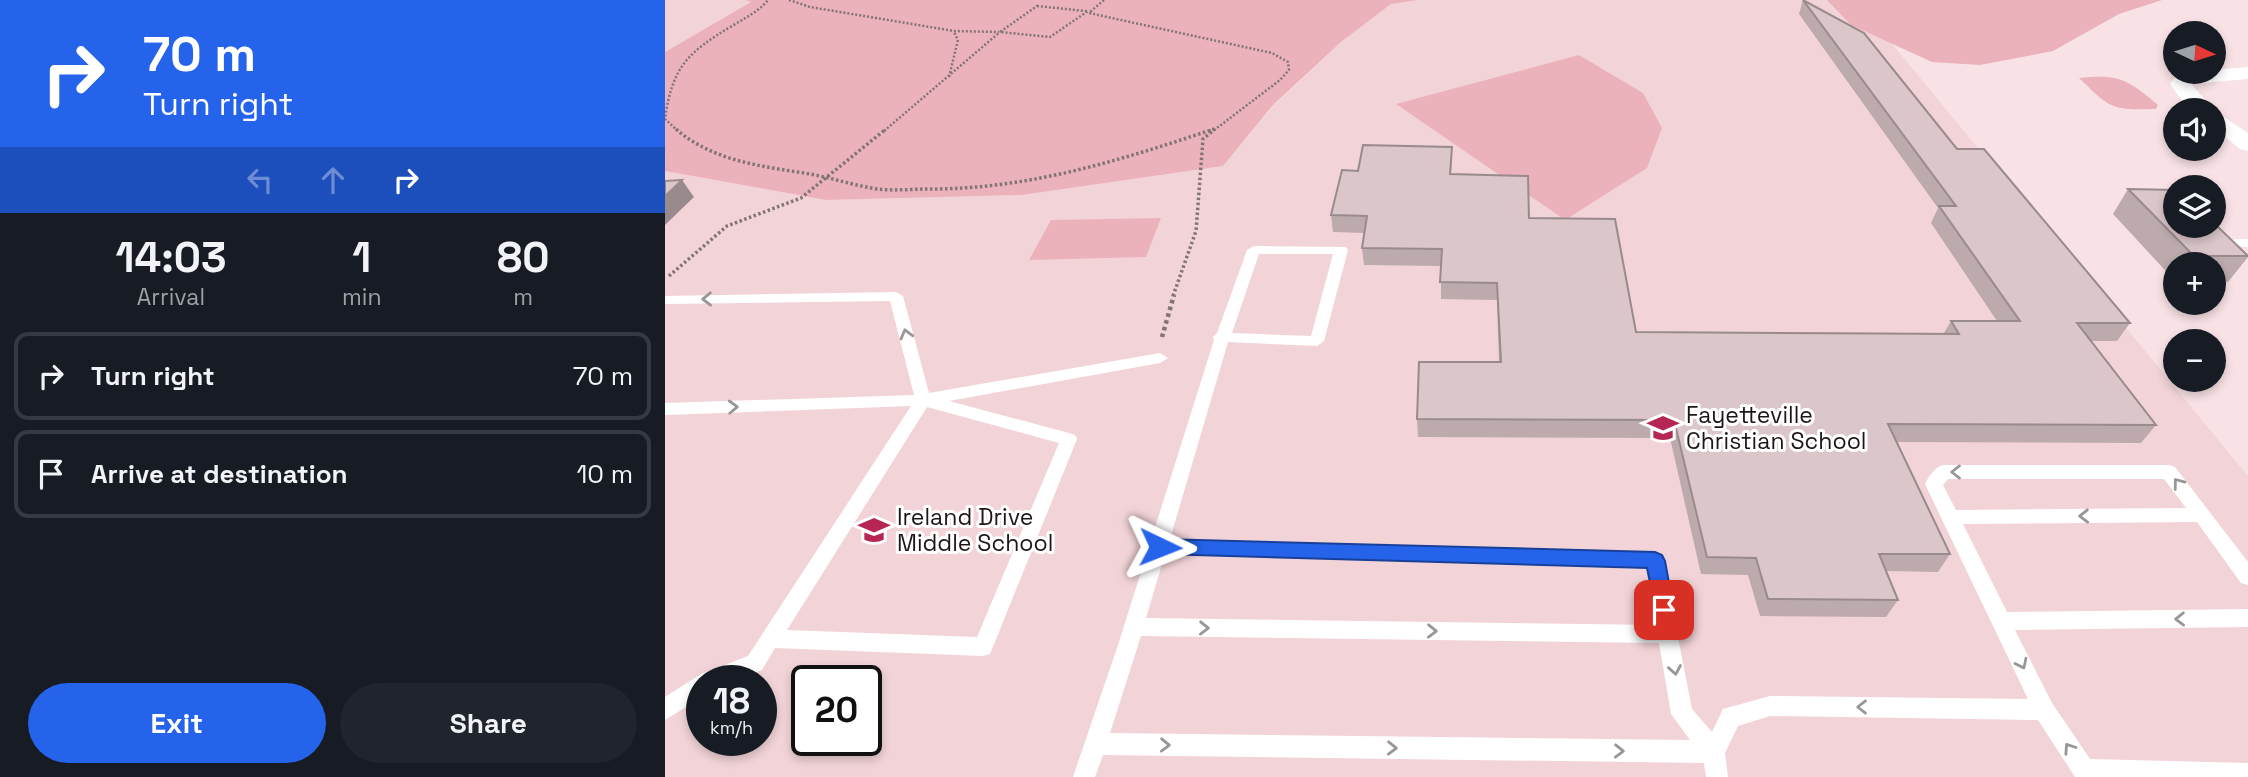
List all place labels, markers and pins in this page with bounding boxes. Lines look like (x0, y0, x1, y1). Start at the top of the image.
place label: Fayetteville Christian School (1686, 400, 1866, 456)
school or university icon: Fayetteville Christian School (1646, 411, 1680, 445)
place label: Ireland Drive Middle School (897, 502, 1053, 558)
school or university icon: Ireland Drive Middle School (857, 513, 891, 547)
pin (1634, 580, 1694, 640)

